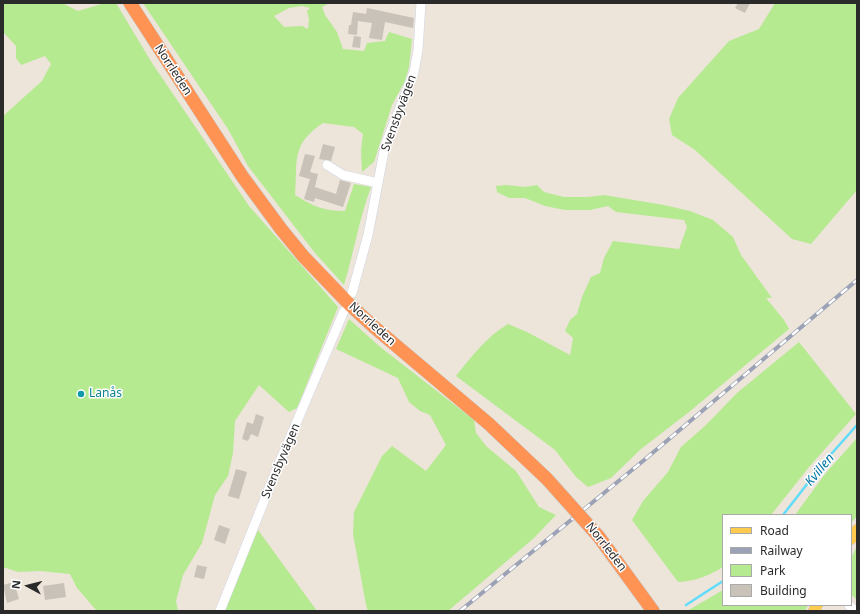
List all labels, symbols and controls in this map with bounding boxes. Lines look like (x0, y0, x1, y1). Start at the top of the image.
street label: Norrleden (151, 42, 195, 98)
street label: Svensbyvägen (379, 73, 419, 153)
street label: Norrleden (346, 299, 398, 349)
place label: Lanås (89, 387, 122, 401)
marker: Lanås (76, 389, 86, 399)
street label: Svensbyvägen (259, 421, 303, 501)
water label: Kvillen (802, 451, 838, 489)
legend (722, 514, 852, 606)
street label: Norrleden (583, 520, 629, 574)
text: Road (760, 522, 789, 539)
text: Railway (760, 542, 803, 559)
text: Park (760, 562, 785, 579)
north arrow (8, 566, 48, 606)
text: N (8, 579, 24, 590)
text: Building (760, 582, 807, 599)

